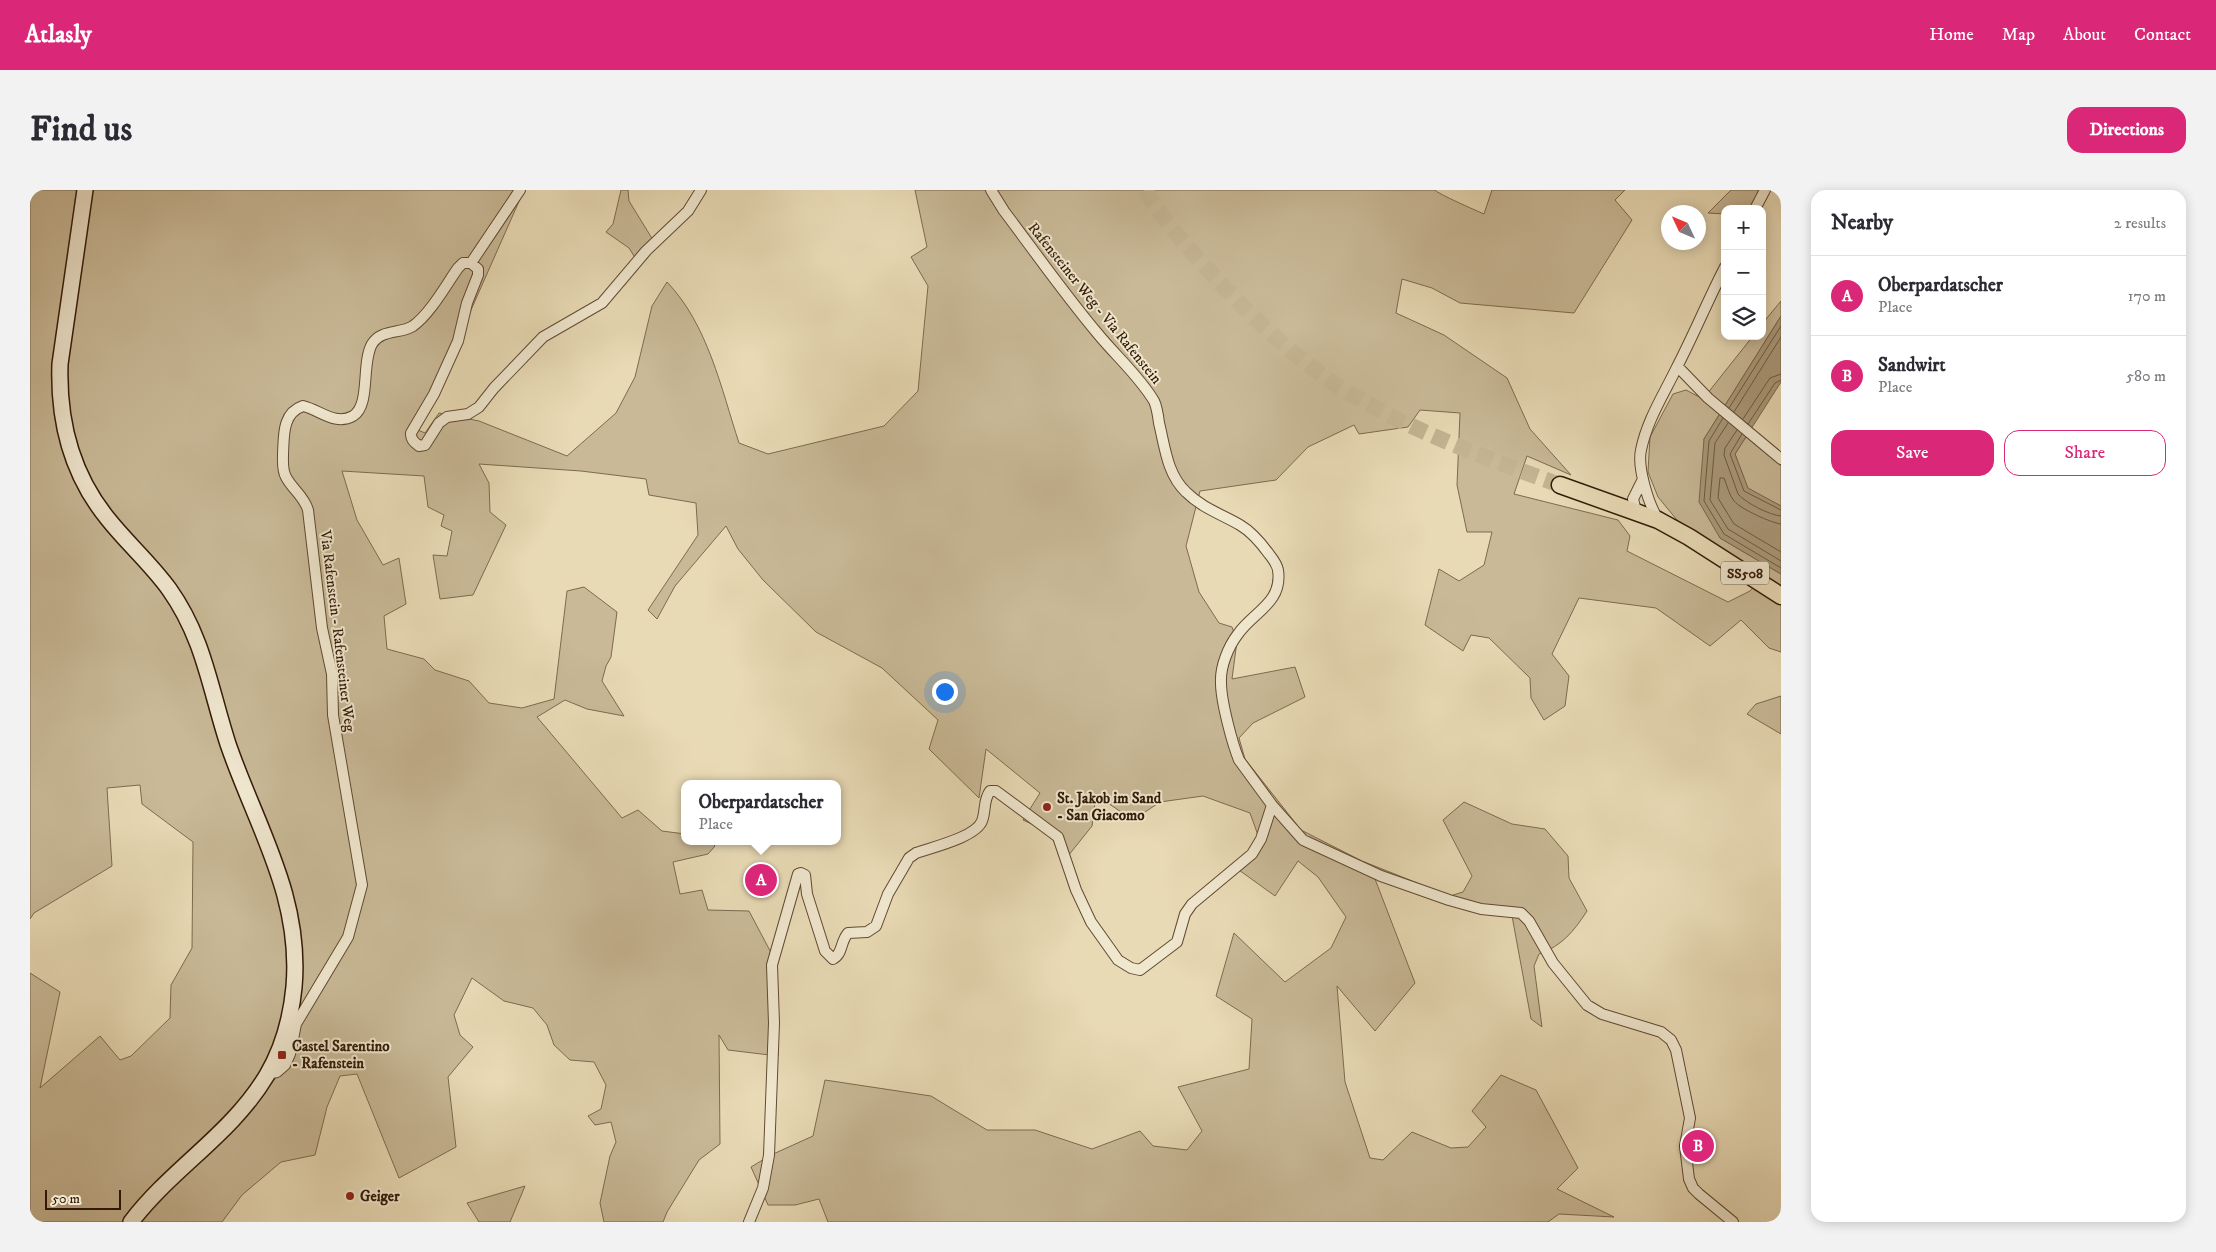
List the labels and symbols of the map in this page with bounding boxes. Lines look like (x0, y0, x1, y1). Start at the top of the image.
north arrow (1661, 205, 1706, 250)
street label: Rafensteiner Weg - Via Rafenstein (1023, 219, 1166, 388)
street label: Via Rafenstein - Rafensteiner Weg (316, 528, 359, 733)
road number: SS508 (1721, 562, 1769, 584)
your location (932, 679, 958, 705)
place label: St. Jakob im Sand - San Giacomo (1057, 789, 1162, 825)
marker: St. Jakob im Sand - San Giacomo (1041, 801, 1053, 813)
pin: A (745, 861, 777, 899)
place label: Castel Sarentino - Rafenstein (292, 1037, 390, 1073)
marker: Castel Sarentino - Rafenstein (276, 1049, 288, 1061)
pin: B (1682, 1127, 1714, 1165)
scale bar (45, 1187, 121, 1210)
place label: Geiger (360, 1187, 400, 1206)
marker: Geiger (344, 1190, 356, 1202)

